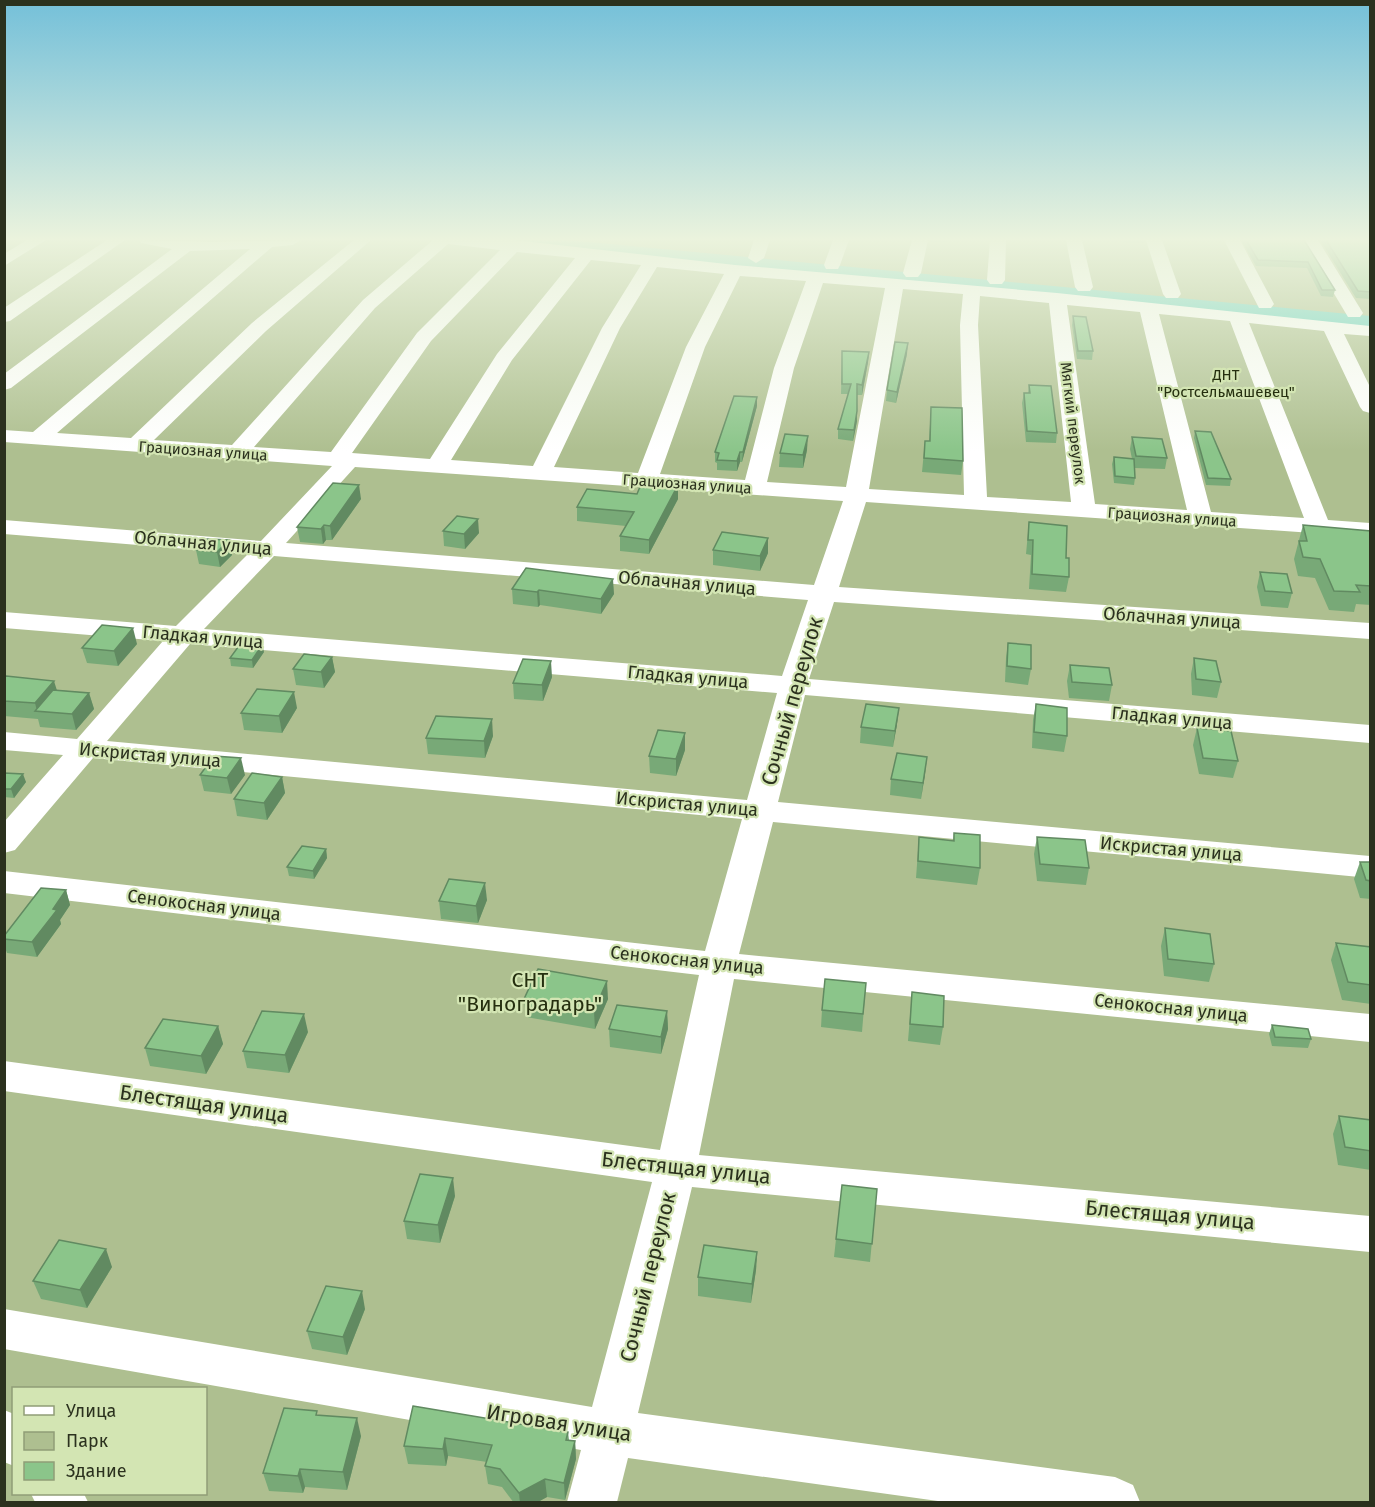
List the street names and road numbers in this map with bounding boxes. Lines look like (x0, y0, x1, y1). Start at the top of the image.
street label: Мягкий переулок (1057, 361, 1089, 485)
street label: Грациозная улица (138, 438, 268, 464)
street label: Грациозная улица (622, 471, 752, 497)
street label: Грациозная улица (1107, 504, 1237, 530)
street label: Облачная улица (133, 526, 273, 560)
street label: Облачная улица (617, 566, 757, 600)
street label: Облачная улица (1102, 602, 1242, 634)
street label: Сочный переулок (755, 614, 829, 788)
street label: Гладкая улица (142, 621, 264, 653)
street label: Гладкая улица (627, 661, 749, 693)
street label: Гладкая улица (1111, 702, 1233, 734)
street label: Искристая улица (78, 738, 222, 772)
street label: Искристая улица (615, 787, 759, 821)
street label: Искристая улица (1099, 832, 1243, 866)
street label: Сенокосная улица (126, 885, 282, 925)
street label: Сенокосная улица (609, 941, 765, 979)
street label: Сенокосная улица (1093, 989, 1249, 1027)
street label: Блестящая улица (118, 1079, 290, 1129)
street label: Блестящая улица (600, 1146, 772, 1190)
street label: Сочный переулок (614, 1189, 682, 1365)
street label: Блестящая улица (1084, 1195, 1256, 1235)
street label: Игровая улица (484, 1399, 634, 1447)

